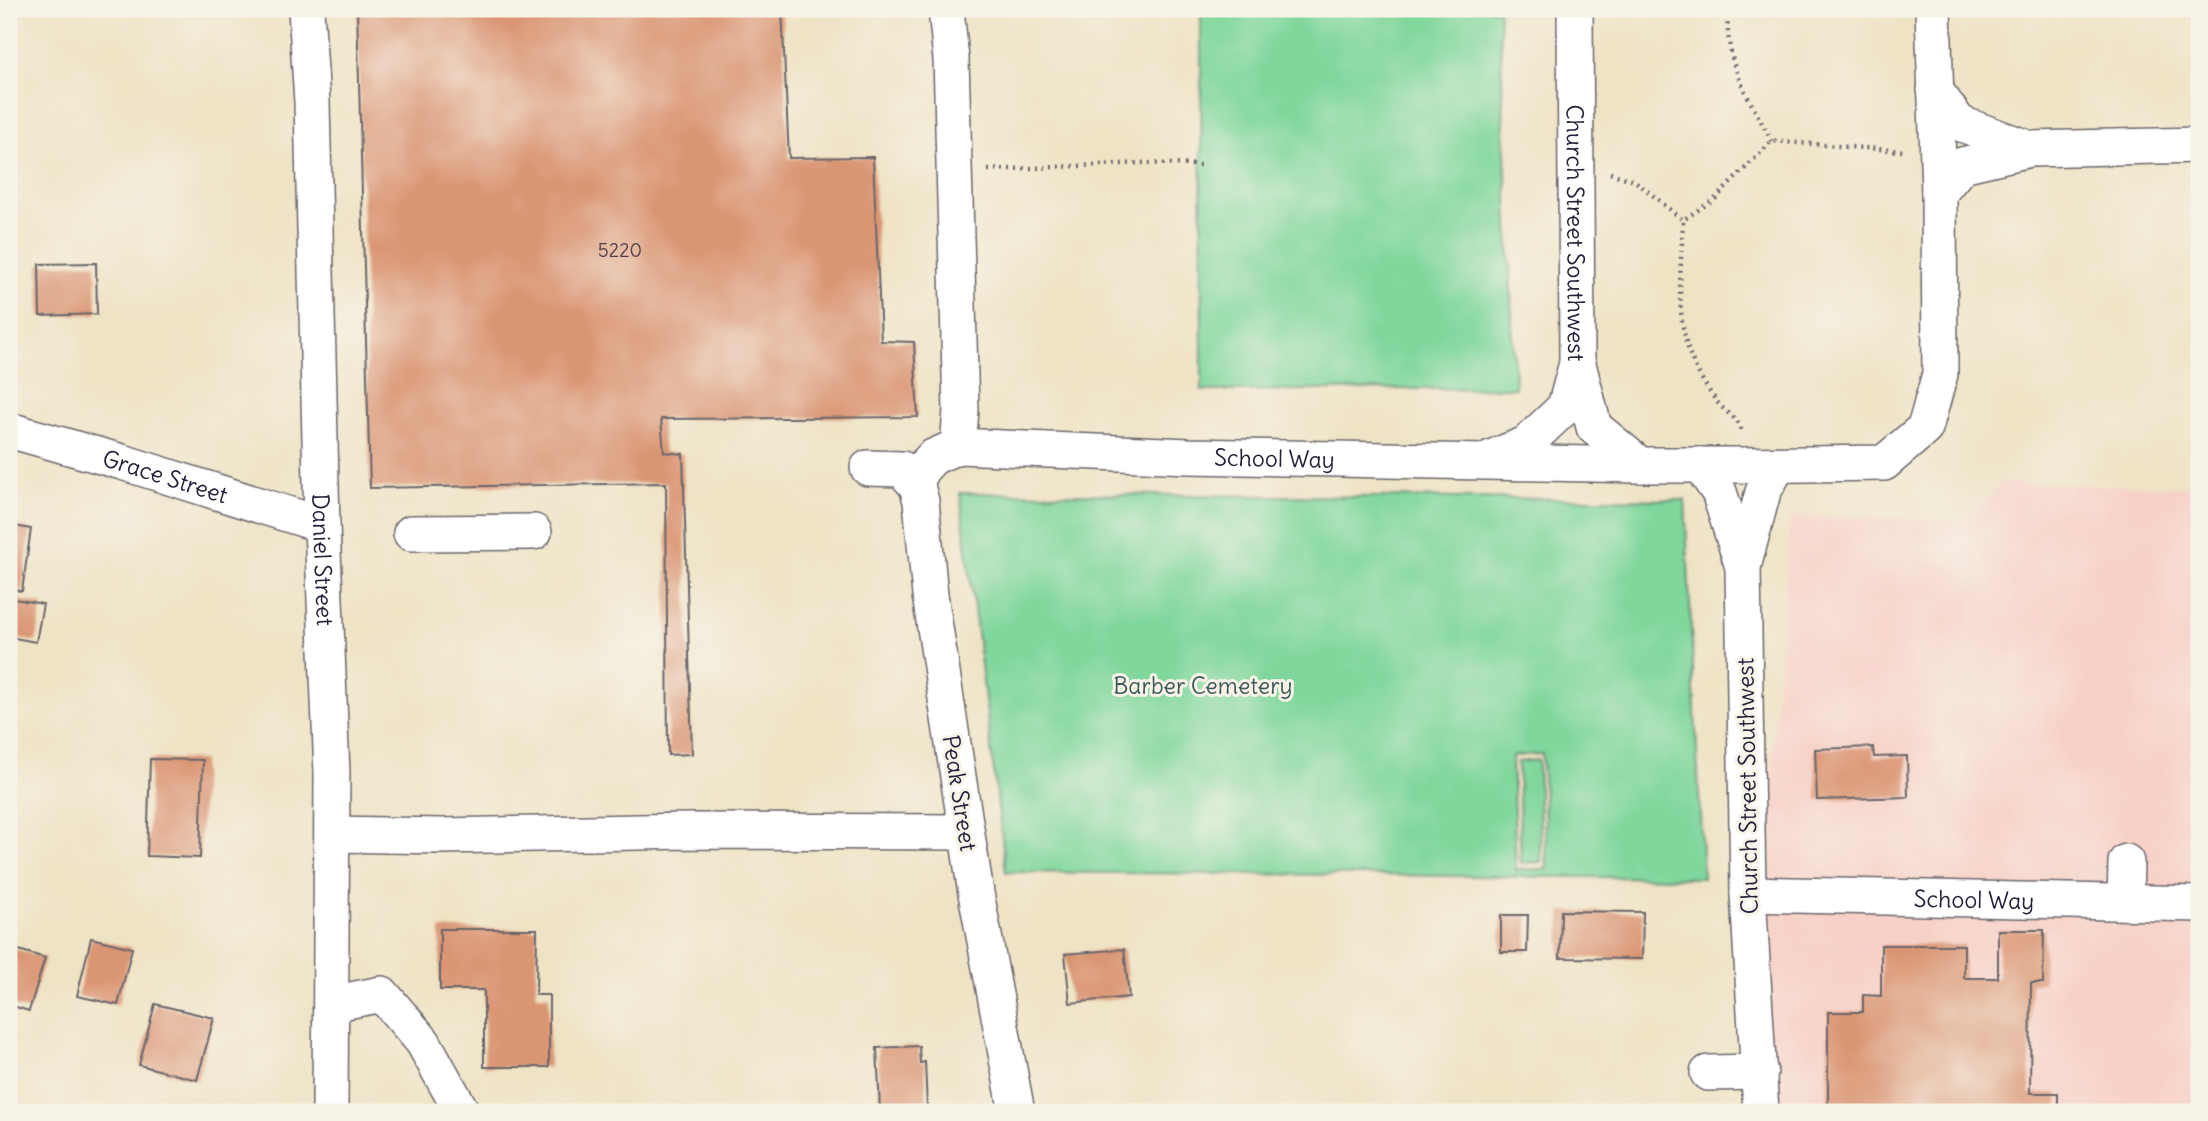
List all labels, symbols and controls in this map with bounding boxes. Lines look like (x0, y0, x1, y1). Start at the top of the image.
street label: Church Street Southwest (1561, 104, 1592, 362)
house number: 5220 (598, 238, 642, 262)
street label: School Way (1214, 442, 1335, 473)
street label: Grace Street (100, 443, 232, 509)
street label: Daniel Street (307, 493, 341, 627)
street label: Church Street Southwest (1730, 657, 1764, 915)
park label: Barber Cemetery (1113, 671, 1293, 700)
street label: Peak Street (937, 733, 984, 853)
street label: School Way (1913, 883, 2035, 915)

